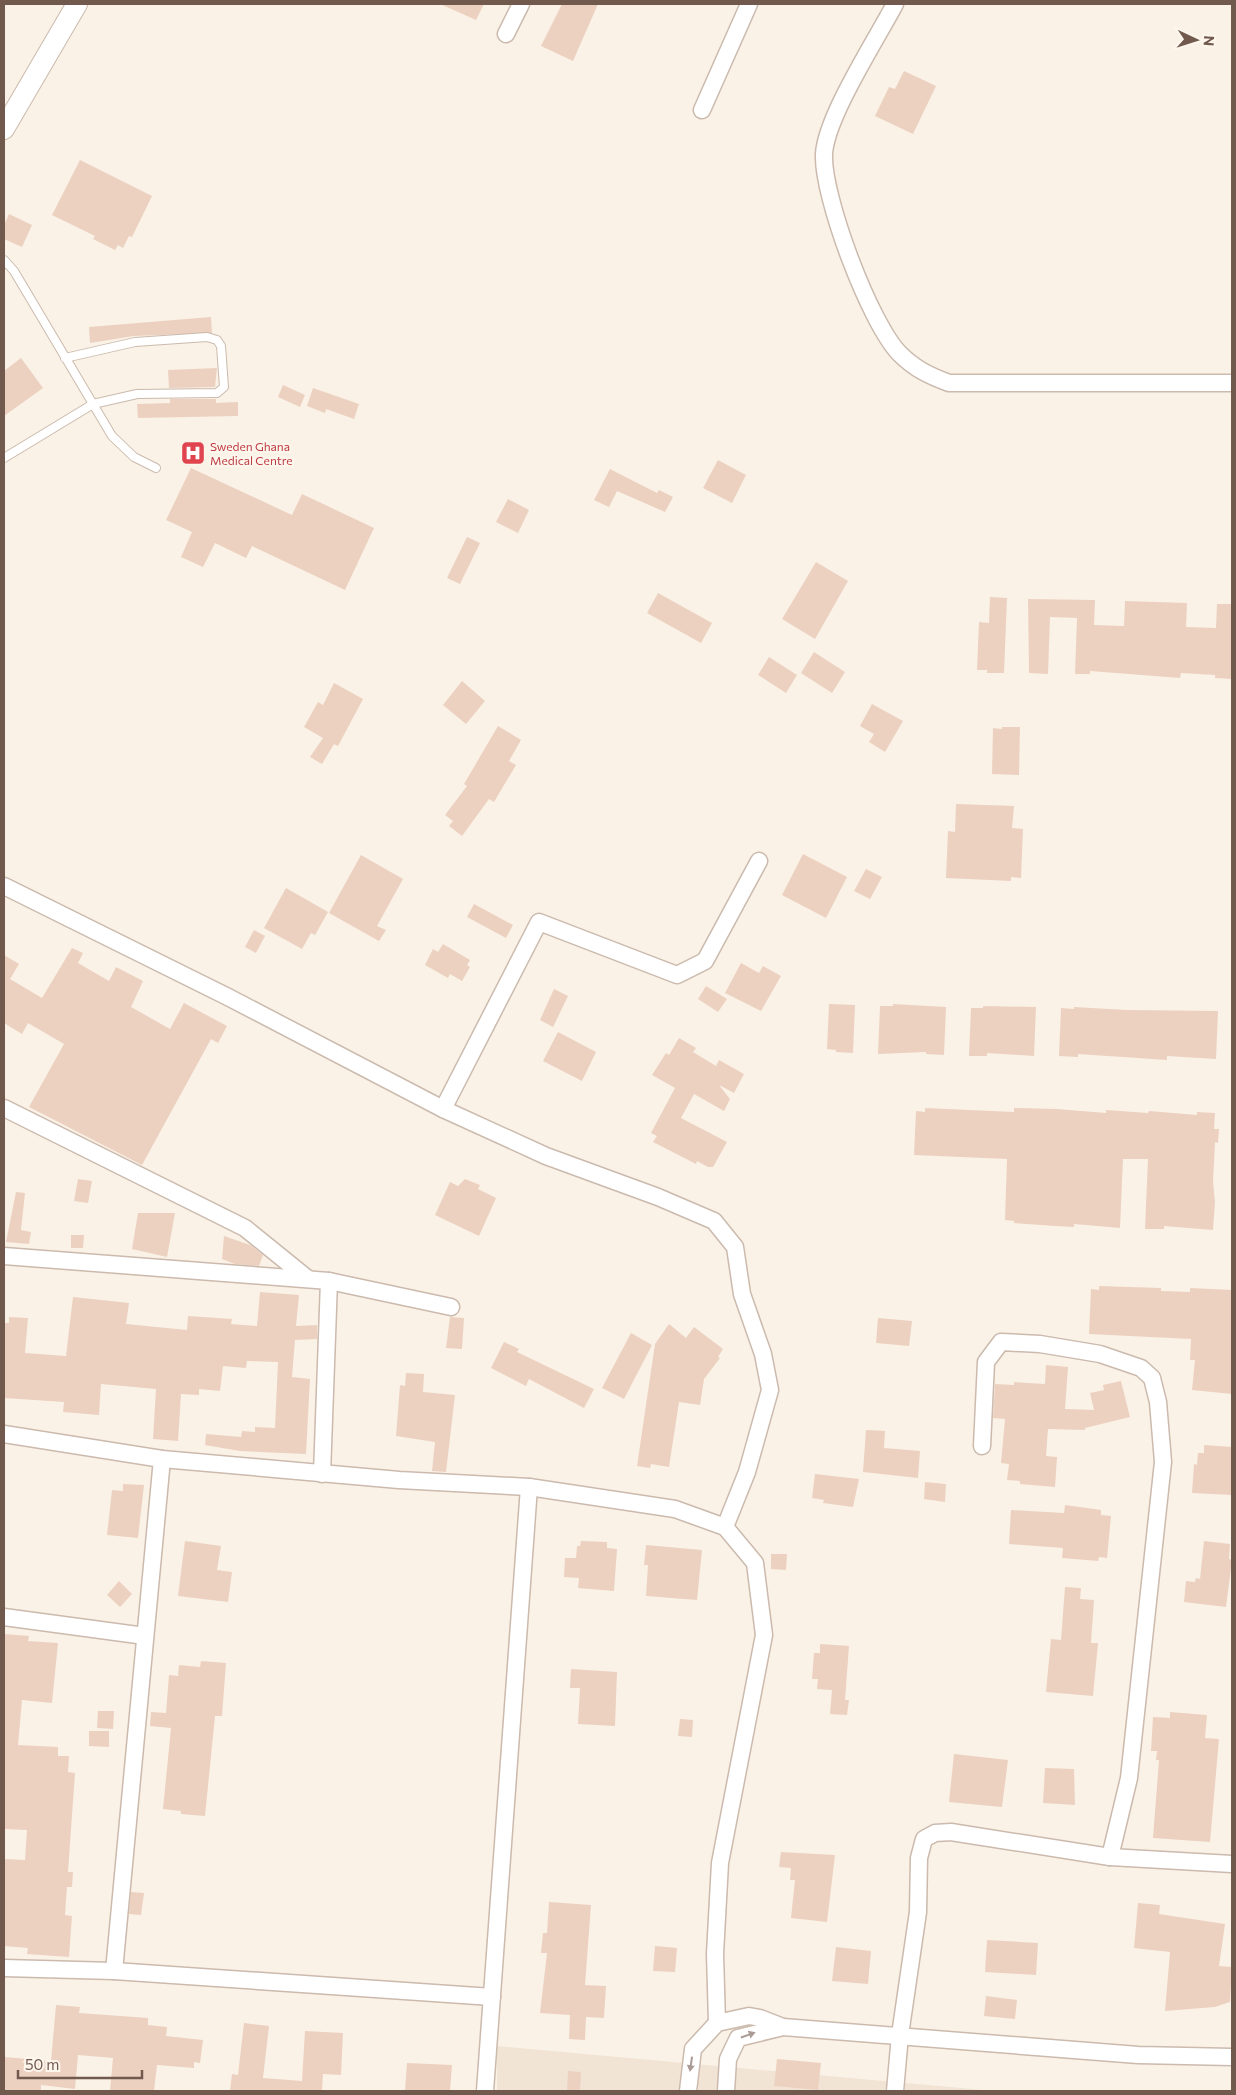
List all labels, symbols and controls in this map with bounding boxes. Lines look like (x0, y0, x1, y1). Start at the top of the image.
north arrow (1171, 15, 1221, 65)
text: N (1201, 35, 1218, 47)
place label: Sweden Ghana Medical Centre (210, 439, 293, 467)
hospital icon: Sweden Ghana Medical Centre (180, 440, 206, 466)
one-way arrow (741, 2031, 756, 2038)
scale bar (18, 2048, 141, 2080)
text: 50 m (25, 2055, 59, 2073)
one-way arrow (687, 2056, 695, 2072)

